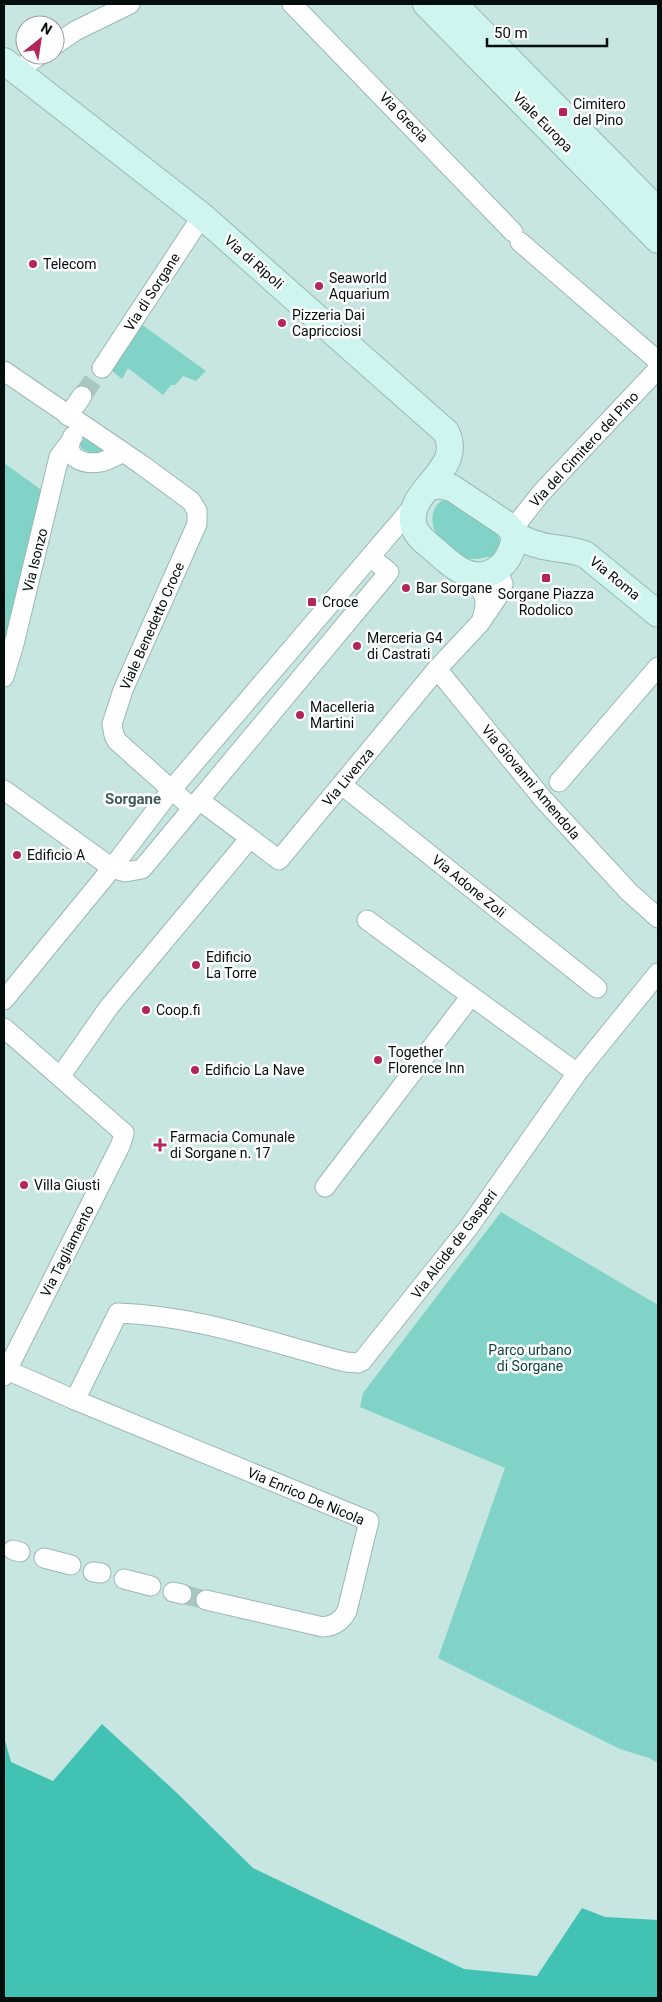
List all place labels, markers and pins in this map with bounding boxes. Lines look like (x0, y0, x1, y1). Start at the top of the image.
place label: Cimitero del Pino (573, 96, 626, 128)
marker: Cimitero del Pino (557, 106, 569, 118)
place label: Telecom (43, 256, 97, 272)
marker: Telecom (27, 258, 39, 270)
place label: Seaworld Aquarium (329, 270, 390, 302)
marker: Seaworld Aquarium (313, 280, 325, 292)
place label: Pizzeria Dai Capricciosi (292, 307, 365, 339)
marker: Pizzeria Dai Capricciosi (276, 317, 288, 329)
marker: Sorgane Piazza Rodolico (540, 572, 552, 584)
place label: Bar Sorgane (416, 580, 492, 596)
marker: Bar Sorgane (400, 582, 412, 594)
place label: Sorgane Piazza Rodolico (498, 586, 594, 618)
place label: Croce (322, 594, 358, 610)
marker: Croce (306, 596, 318, 608)
place label: Merceria G4 di Castrati (367, 630, 443, 662)
marker: Merceria G4 di Castrati (351, 640, 363, 652)
place label: Macelleria Martini (310, 699, 375, 731)
marker: Macelleria Martini (294, 709, 306, 721)
place label: Edificio A (27, 847, 85, 863)
marker: Edificio A (11, 849, 23, 861)
place label: Edificio La Torre (206, 949, 257, 981)
marker: Edificio La Torre (190, 959, 202, 971)
place label: Coop.fi (156, 1002, 200, 1018)
marker: Coop.fi (140, 1004, 152, 1016)
place label: Together Florence Inn (388, 1044, 464, 1076)
marker: Together Florence Inn (372, 1054, 384, 1066)
place label: Edificio La Nave (205, 1062, 304, 1078)
marker: Edificio La Nave (189, 1064, 201, 1076)
place label: Farmacia Comunale di Sorgane n. 17 (170, 1129, 295, 1161)
marker: Farmacia Comunale di Sorgane n. 17 (154, 1139, 166, 1151)
place label: Villa Giusti (34, 1177, 100, 1193)
marker: Villa Giusti (18, 1179, 30, 1191)

